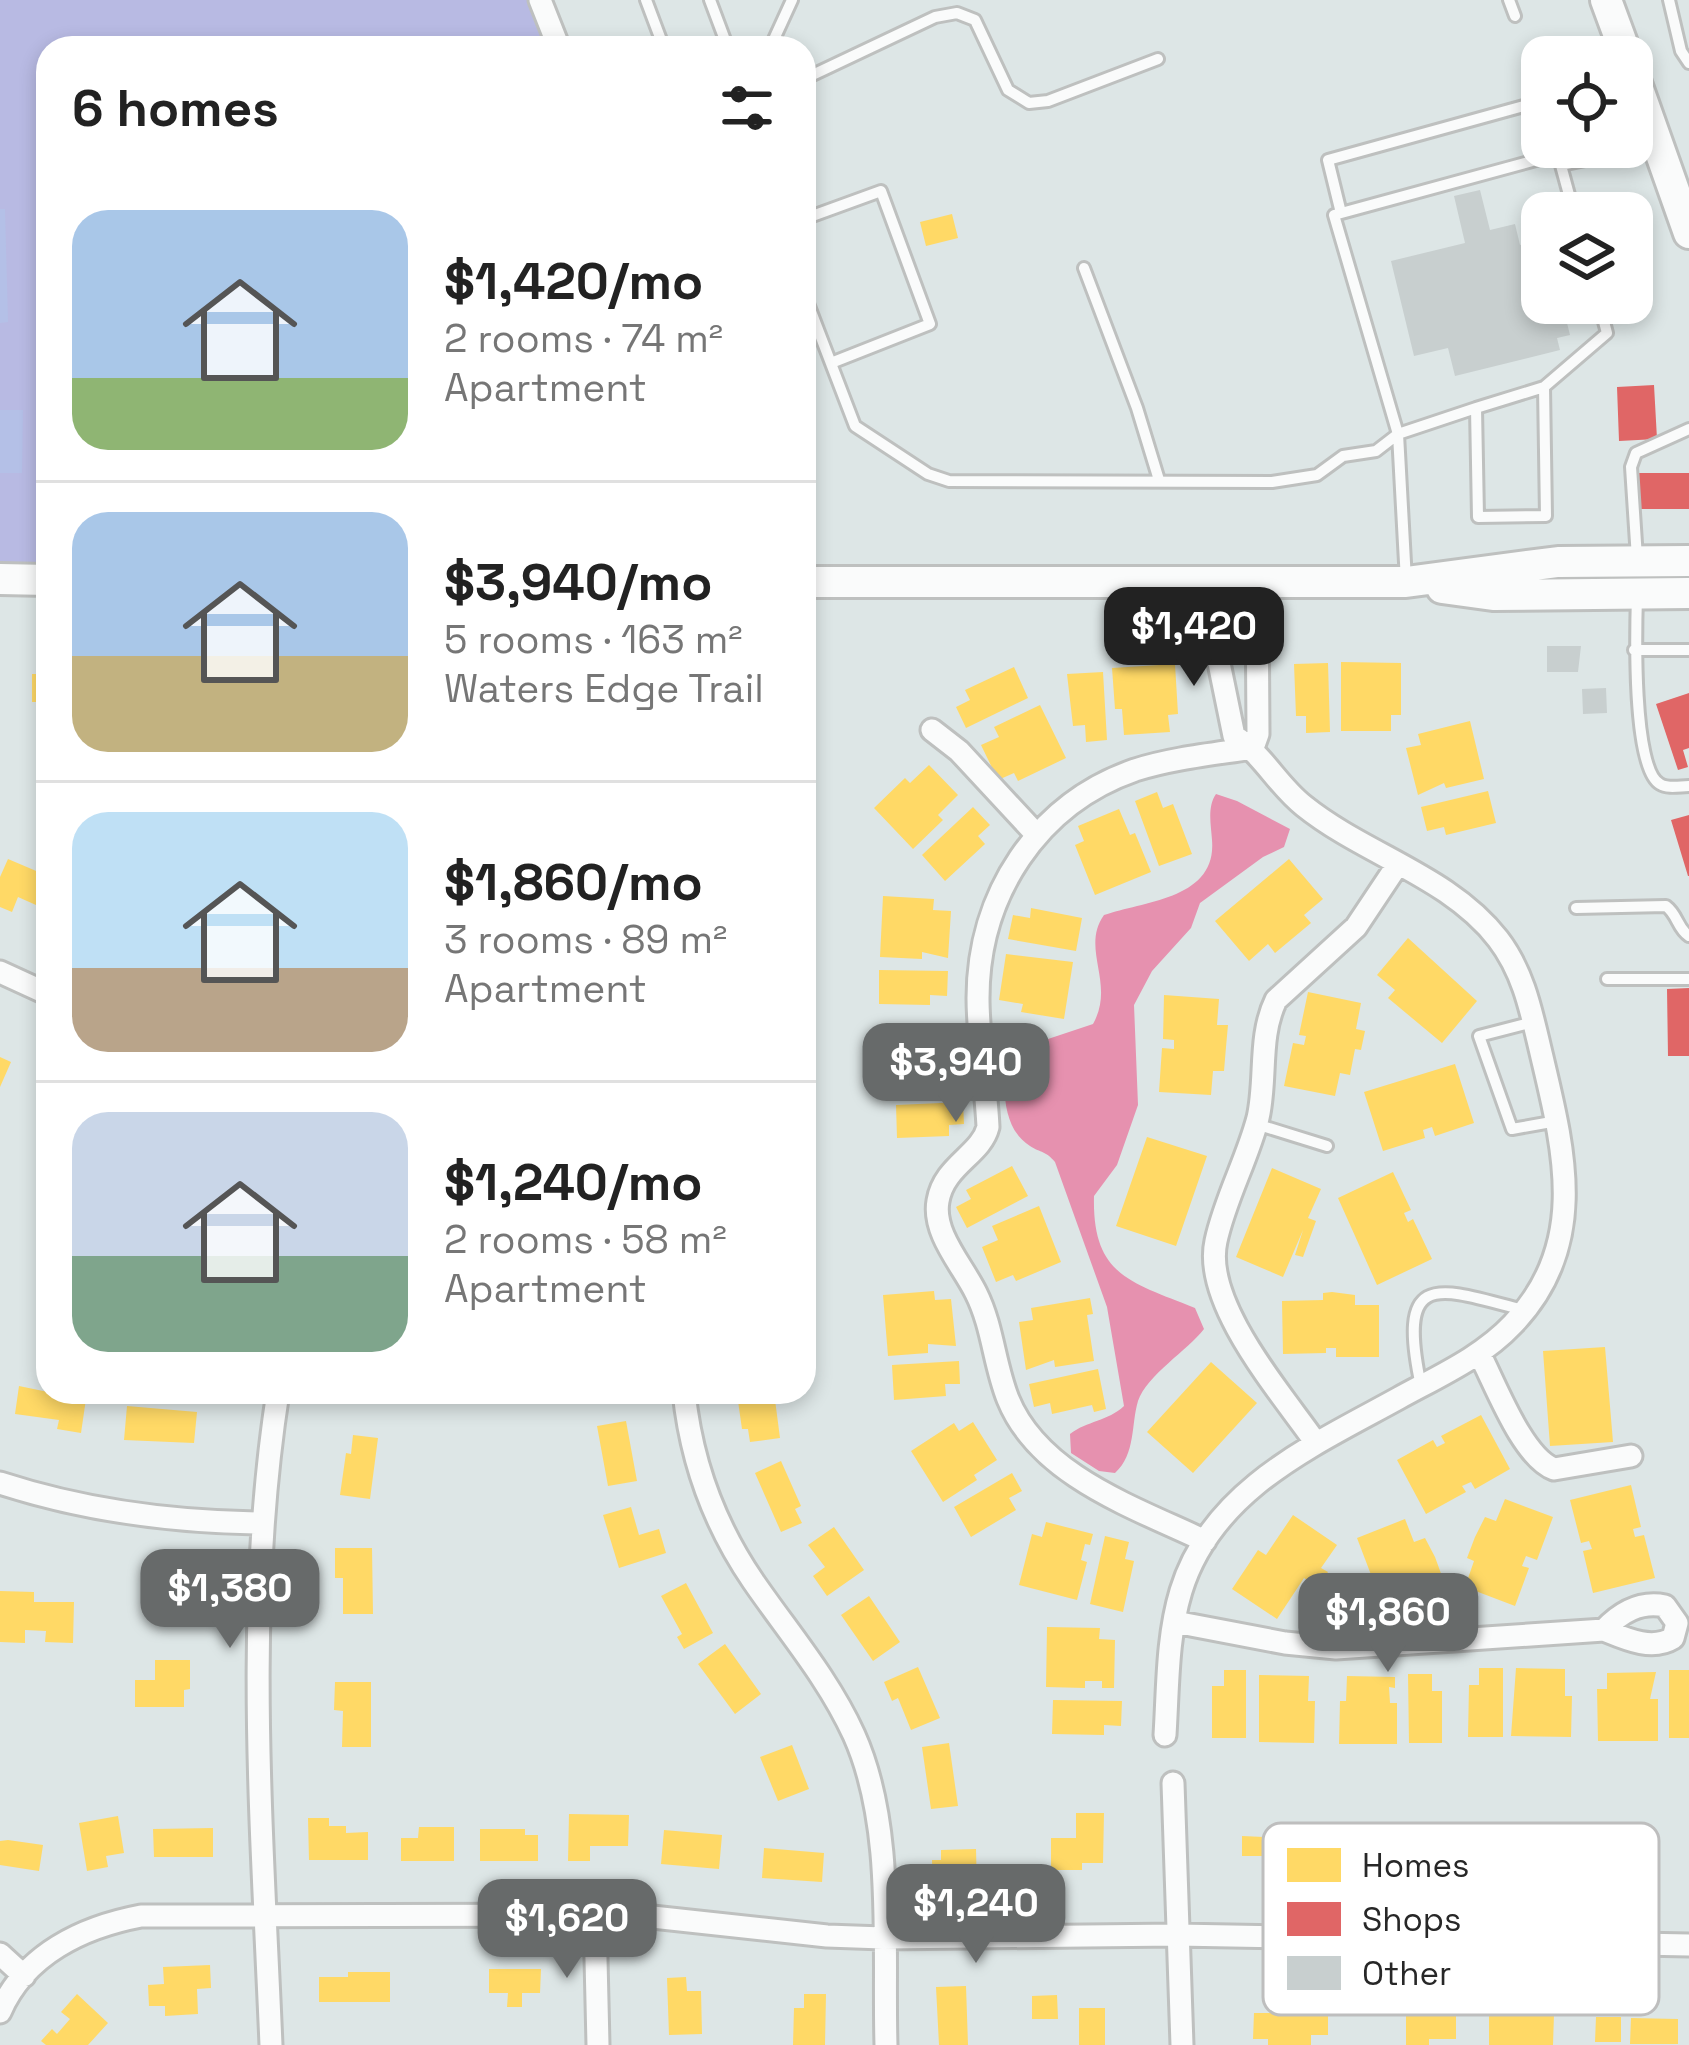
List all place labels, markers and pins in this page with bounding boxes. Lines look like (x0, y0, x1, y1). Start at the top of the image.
pin: $1,420 (1096, 587, 1292, 689)
pin: $3,940 (858, 1023, 1054, 1125)
pin: $1,380 (132, 1549, 328, 1651)
pin: $1,860 (1290, 1573, 1486, 1675)
pin: $1,240 (878, 1864, 1074, 1966)
pin: $1,620 (469, 1879, 665, 1981)

